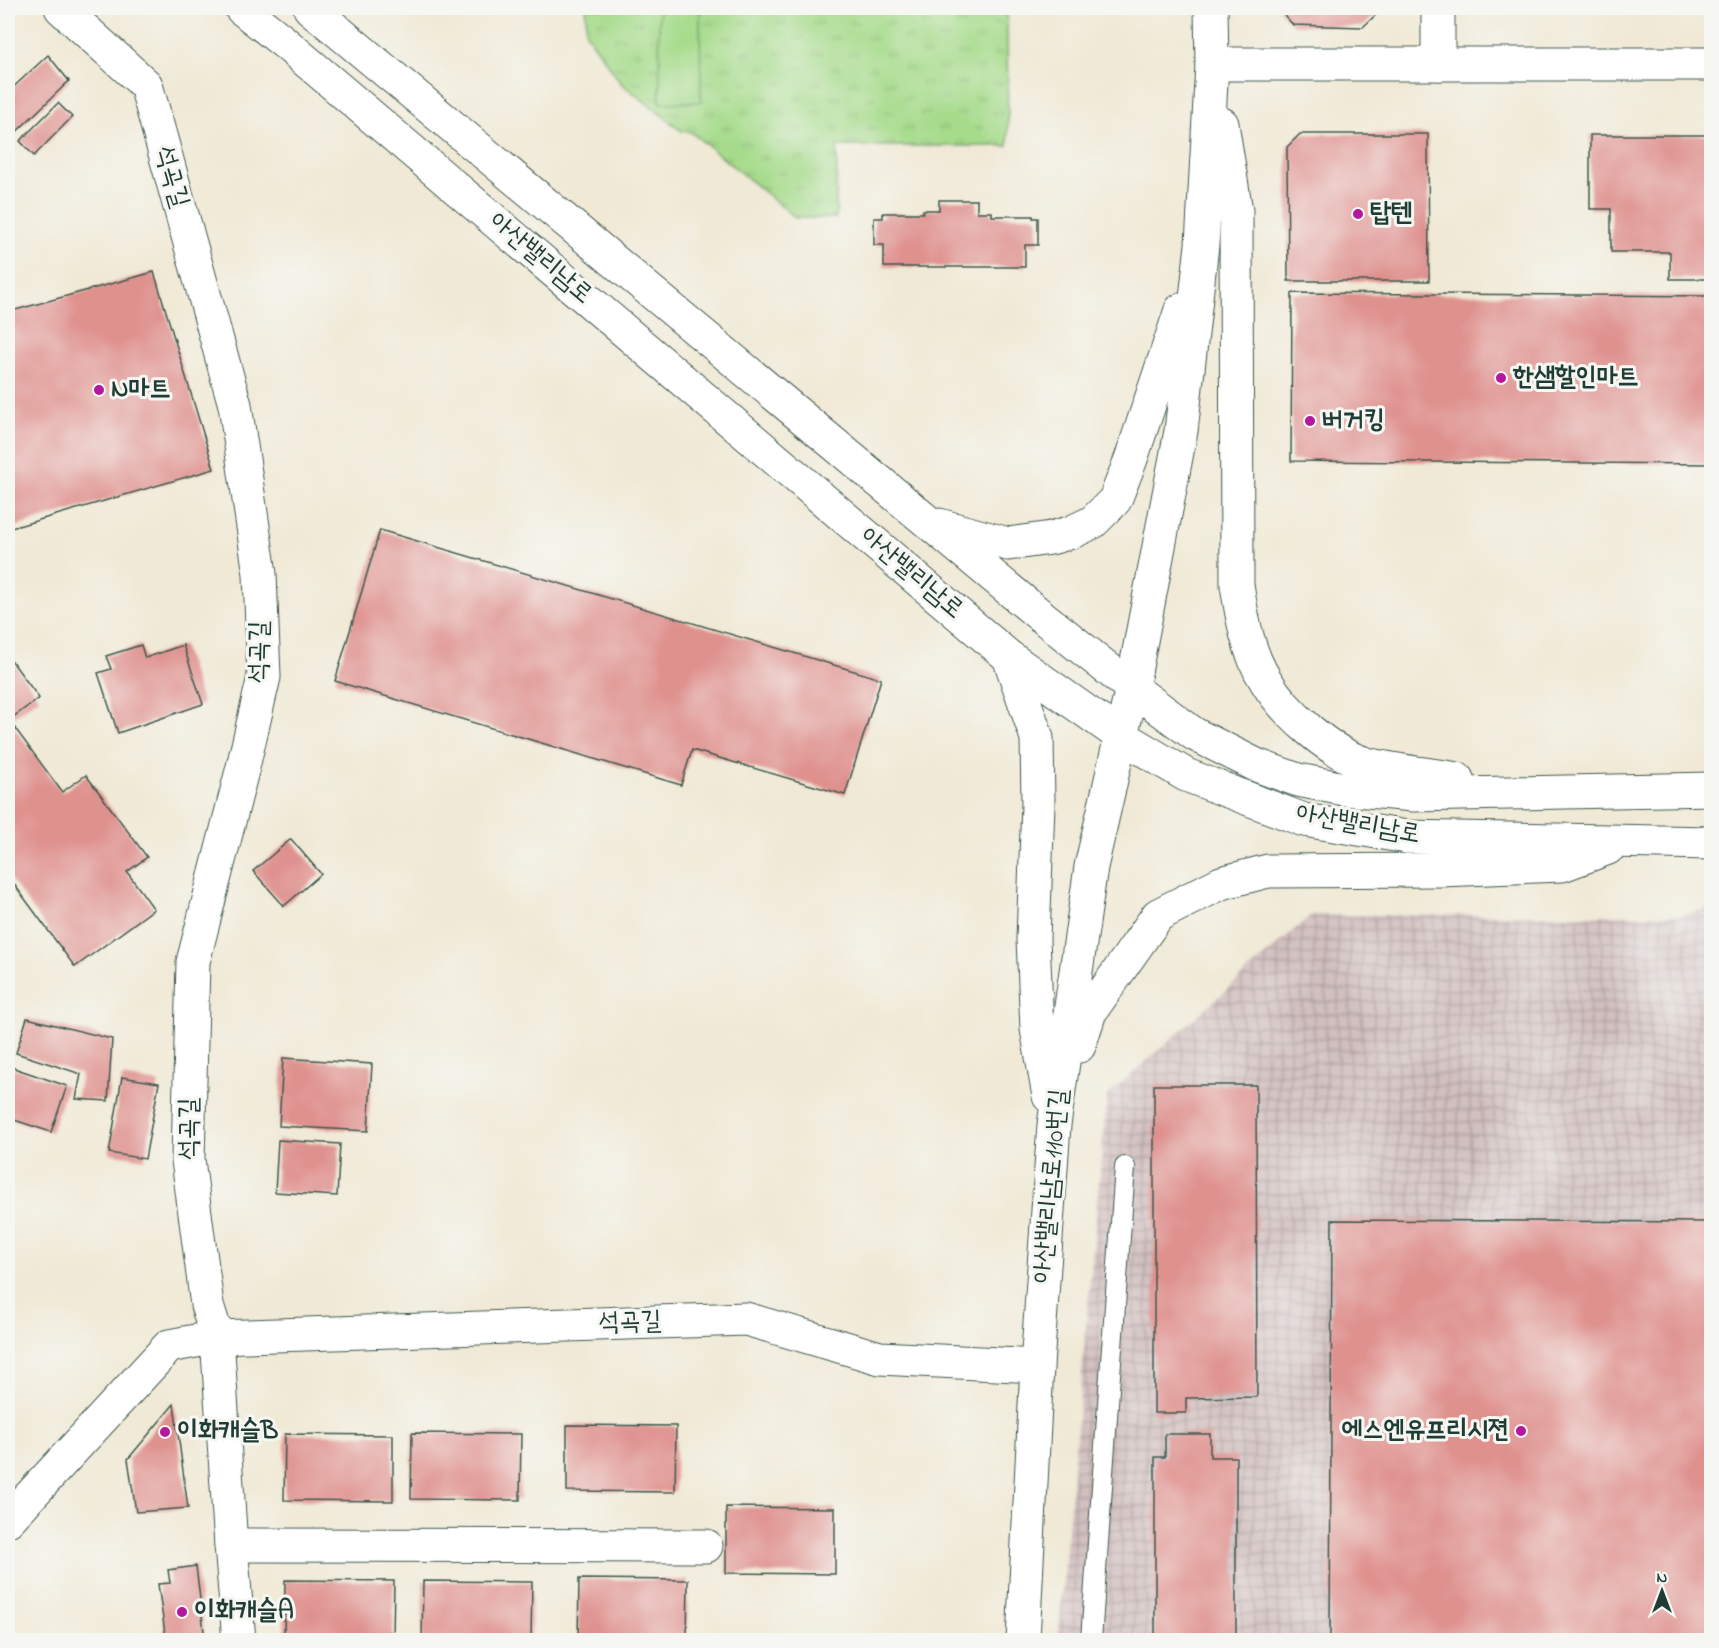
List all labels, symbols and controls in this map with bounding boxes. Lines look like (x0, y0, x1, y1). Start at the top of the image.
street label: 석곡길 (144, 142, 198, 212)
place label: 탑텐 (1370, 195, 1412, 233)
street label: 아산밸리남로 (480, 204, 600, 314)
marker: 탑텐 (1351, 207, 1365, 221)
place label: 한샘할인마트 (1512, 359, 1639, 397)
place label: N마트 (111, 371, 170, 409)
marker: 한샘할인마트 (1494, 371, 1508, 385)
marker: N마트 (92, 383, 106, 397)
place label: 버거킹 (1322, 402, 1385, 440)
marker: 버거킹 (1303, 414, 1317, 428)
street label: 아산밸리남로 (851, 519, 971, 629)
street label: 석곡길 (240, 620, 280, 684)
street label: 아산밸리남로 (1293, 795, 1423, 855)
street label: 아산밸리남로110번길 (1025, 1087, 1079, 1285)
street label: 석곡길 (171, 1098, 209, 1160)
street label: 석곡길 (598, 1303, 662, 1343)
place label: 에스엔유프리시젼 (1342, 1412, 1509, 1450)
place label: 이화캐슬B (177, 1413, 279, 1451)
marker: 에스엔유프리시젼 (1514, 1424, 1528, 1438)
marker: 이화캐슬B (158, 1425, 172, 1439)
north arrow (1632, 1561, 1692, 1621)
text: N (1657, 1566, 1668, 1590)
place label: 이화캐슬A (194, 1593, 294, 1631)
marker: 이화캐슬A (175, 1605, 189, 1619)

